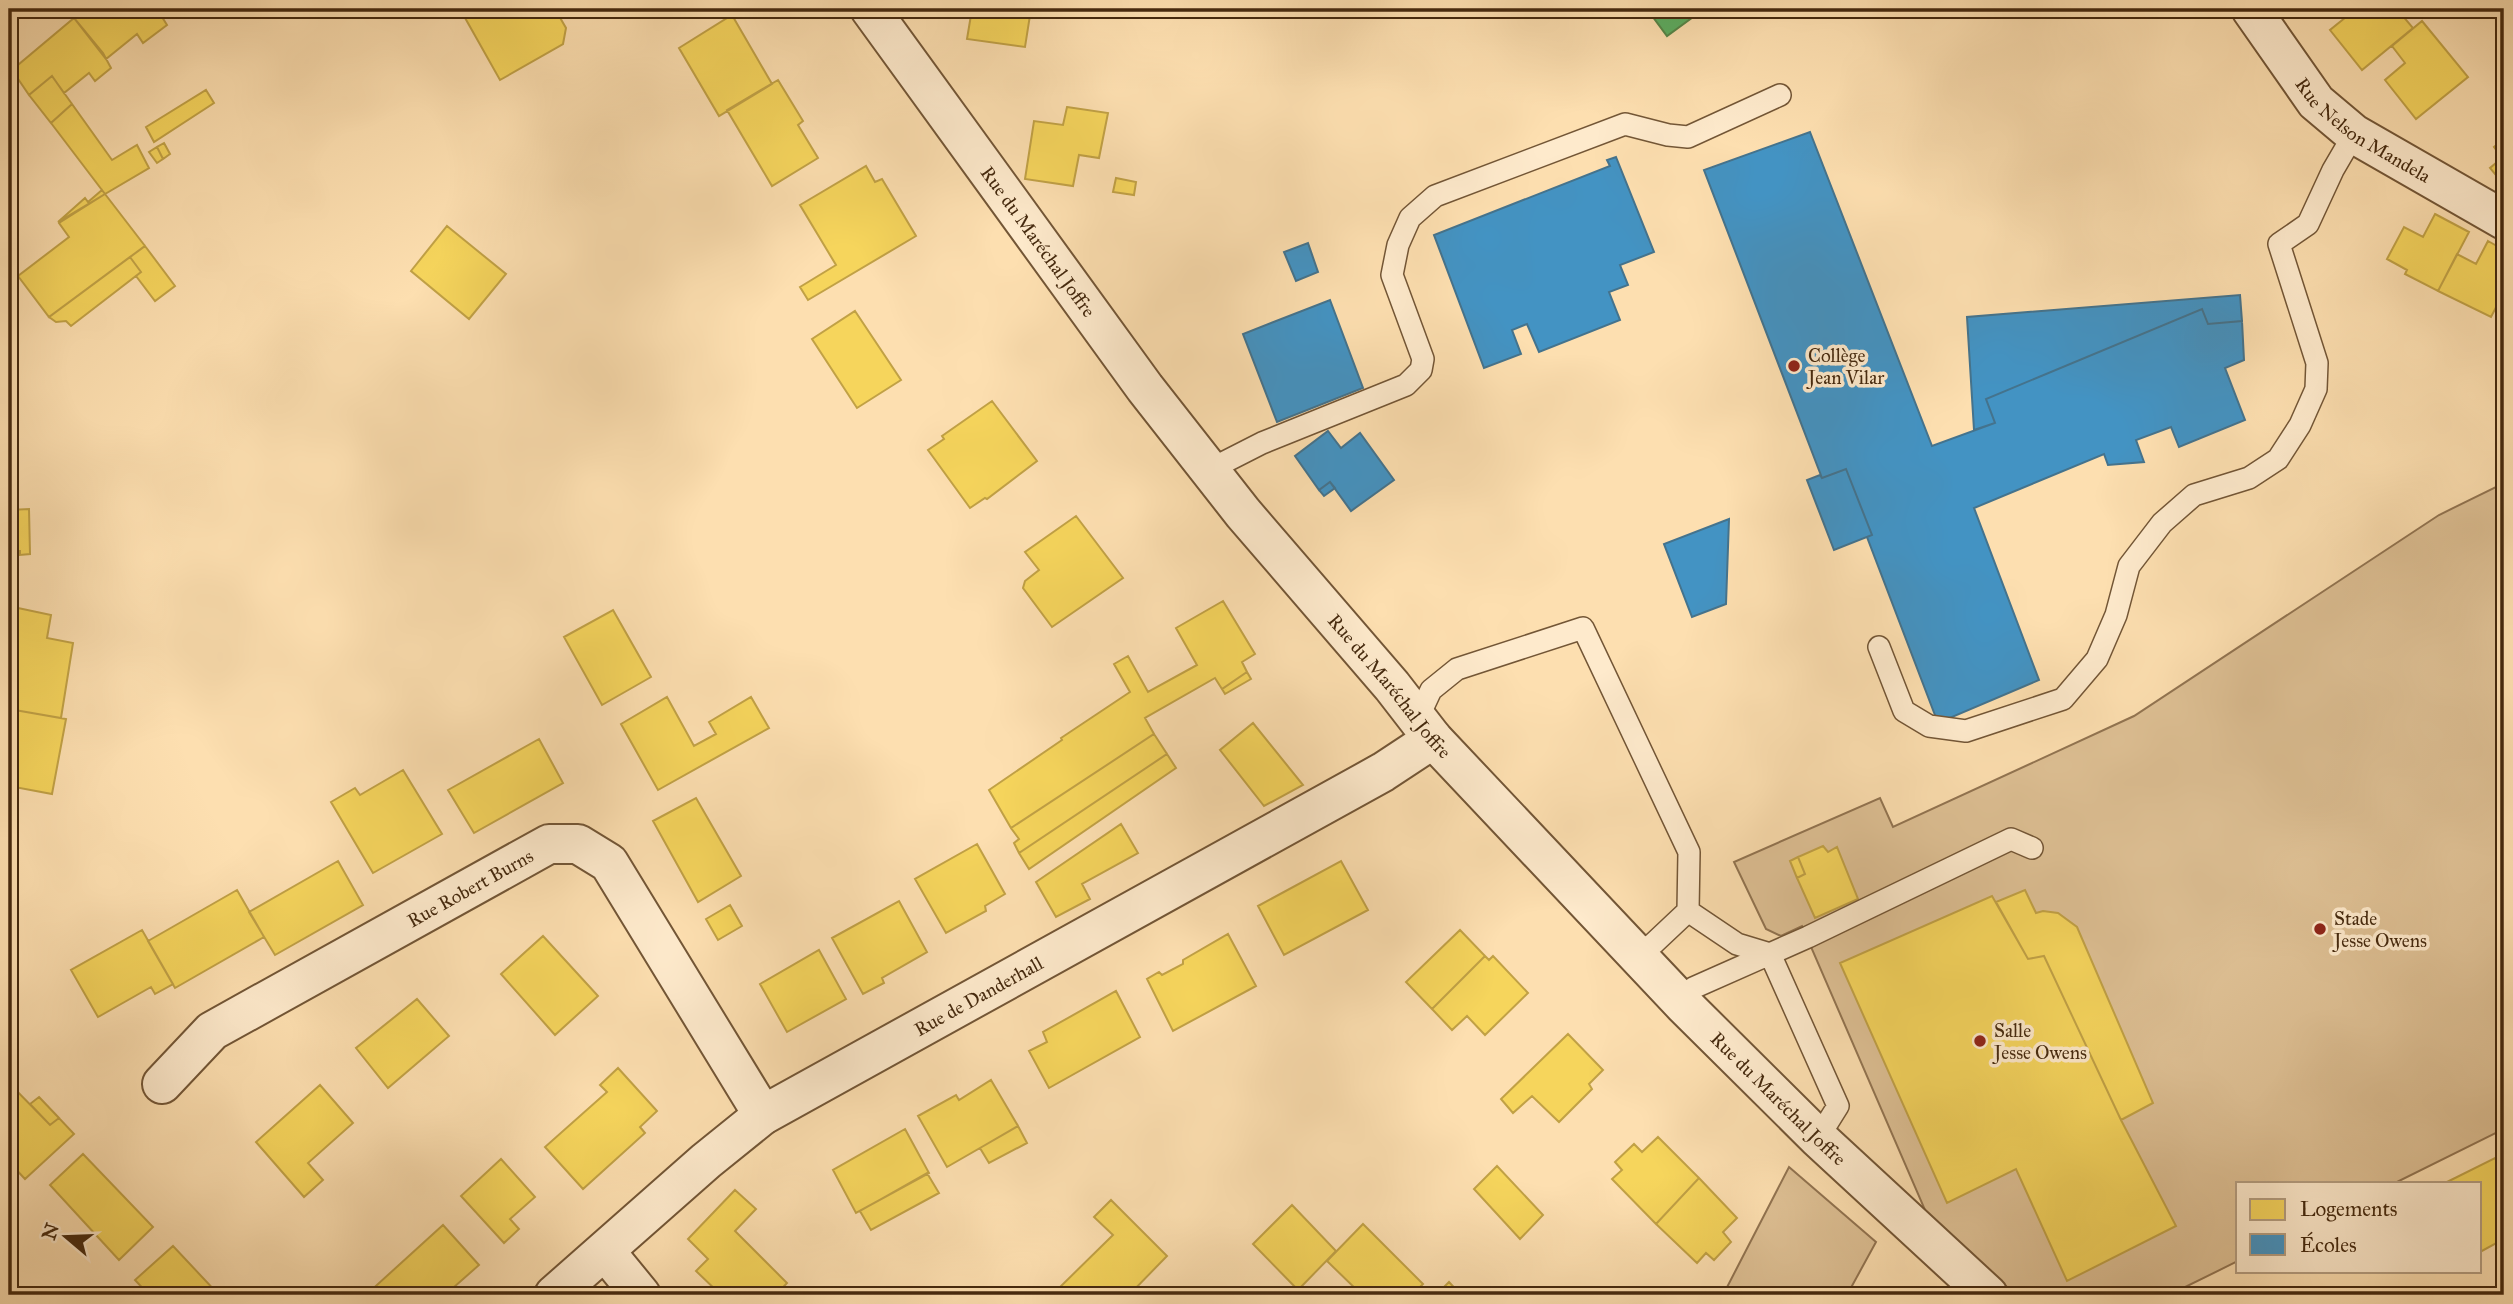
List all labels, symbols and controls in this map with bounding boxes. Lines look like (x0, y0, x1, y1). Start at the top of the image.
street label: Rue Nelson Mandela (2290, 73, 2436, 188)
street label: Rue du Maréchal Joffre (976, 162, 1101, 322)
place label: Collège Jean Vilar (1806, 344, 1885, 390)
marker: Collège Jean Vilar (1786, 358, 1802, 374)
street label: Rue du Maréchal Joffre (1323, 609, 1456, 763)
street label: Rue Robert Burns (403, 844, 537, 932)
place label: Stade Jesse Owens (2332, 907, 2427, 953)
marker: Stade Jesse Owens (2312, 921, 2328, 937)
street label: Rue de Danderhall (910, 951, 1048, 1041)
place label: Salle Jesse Owens (1992, 1019, 2087, 1065)
street label: Rue du Maréchal Joffre (1706, 1027, 1851, 1170)
marker: Salle Jesse Owens (1972, 1033, 1988, 1049)
legend (2236, 1182, 2482, 1272)
text: Logements (2300, 1196, 2397, 1222)
north arrow (32, 1202, 102, 1272)
text: N (37, 1220, 64, 1243)
text: Écoles (2300, 1231, 2357, 1258)

